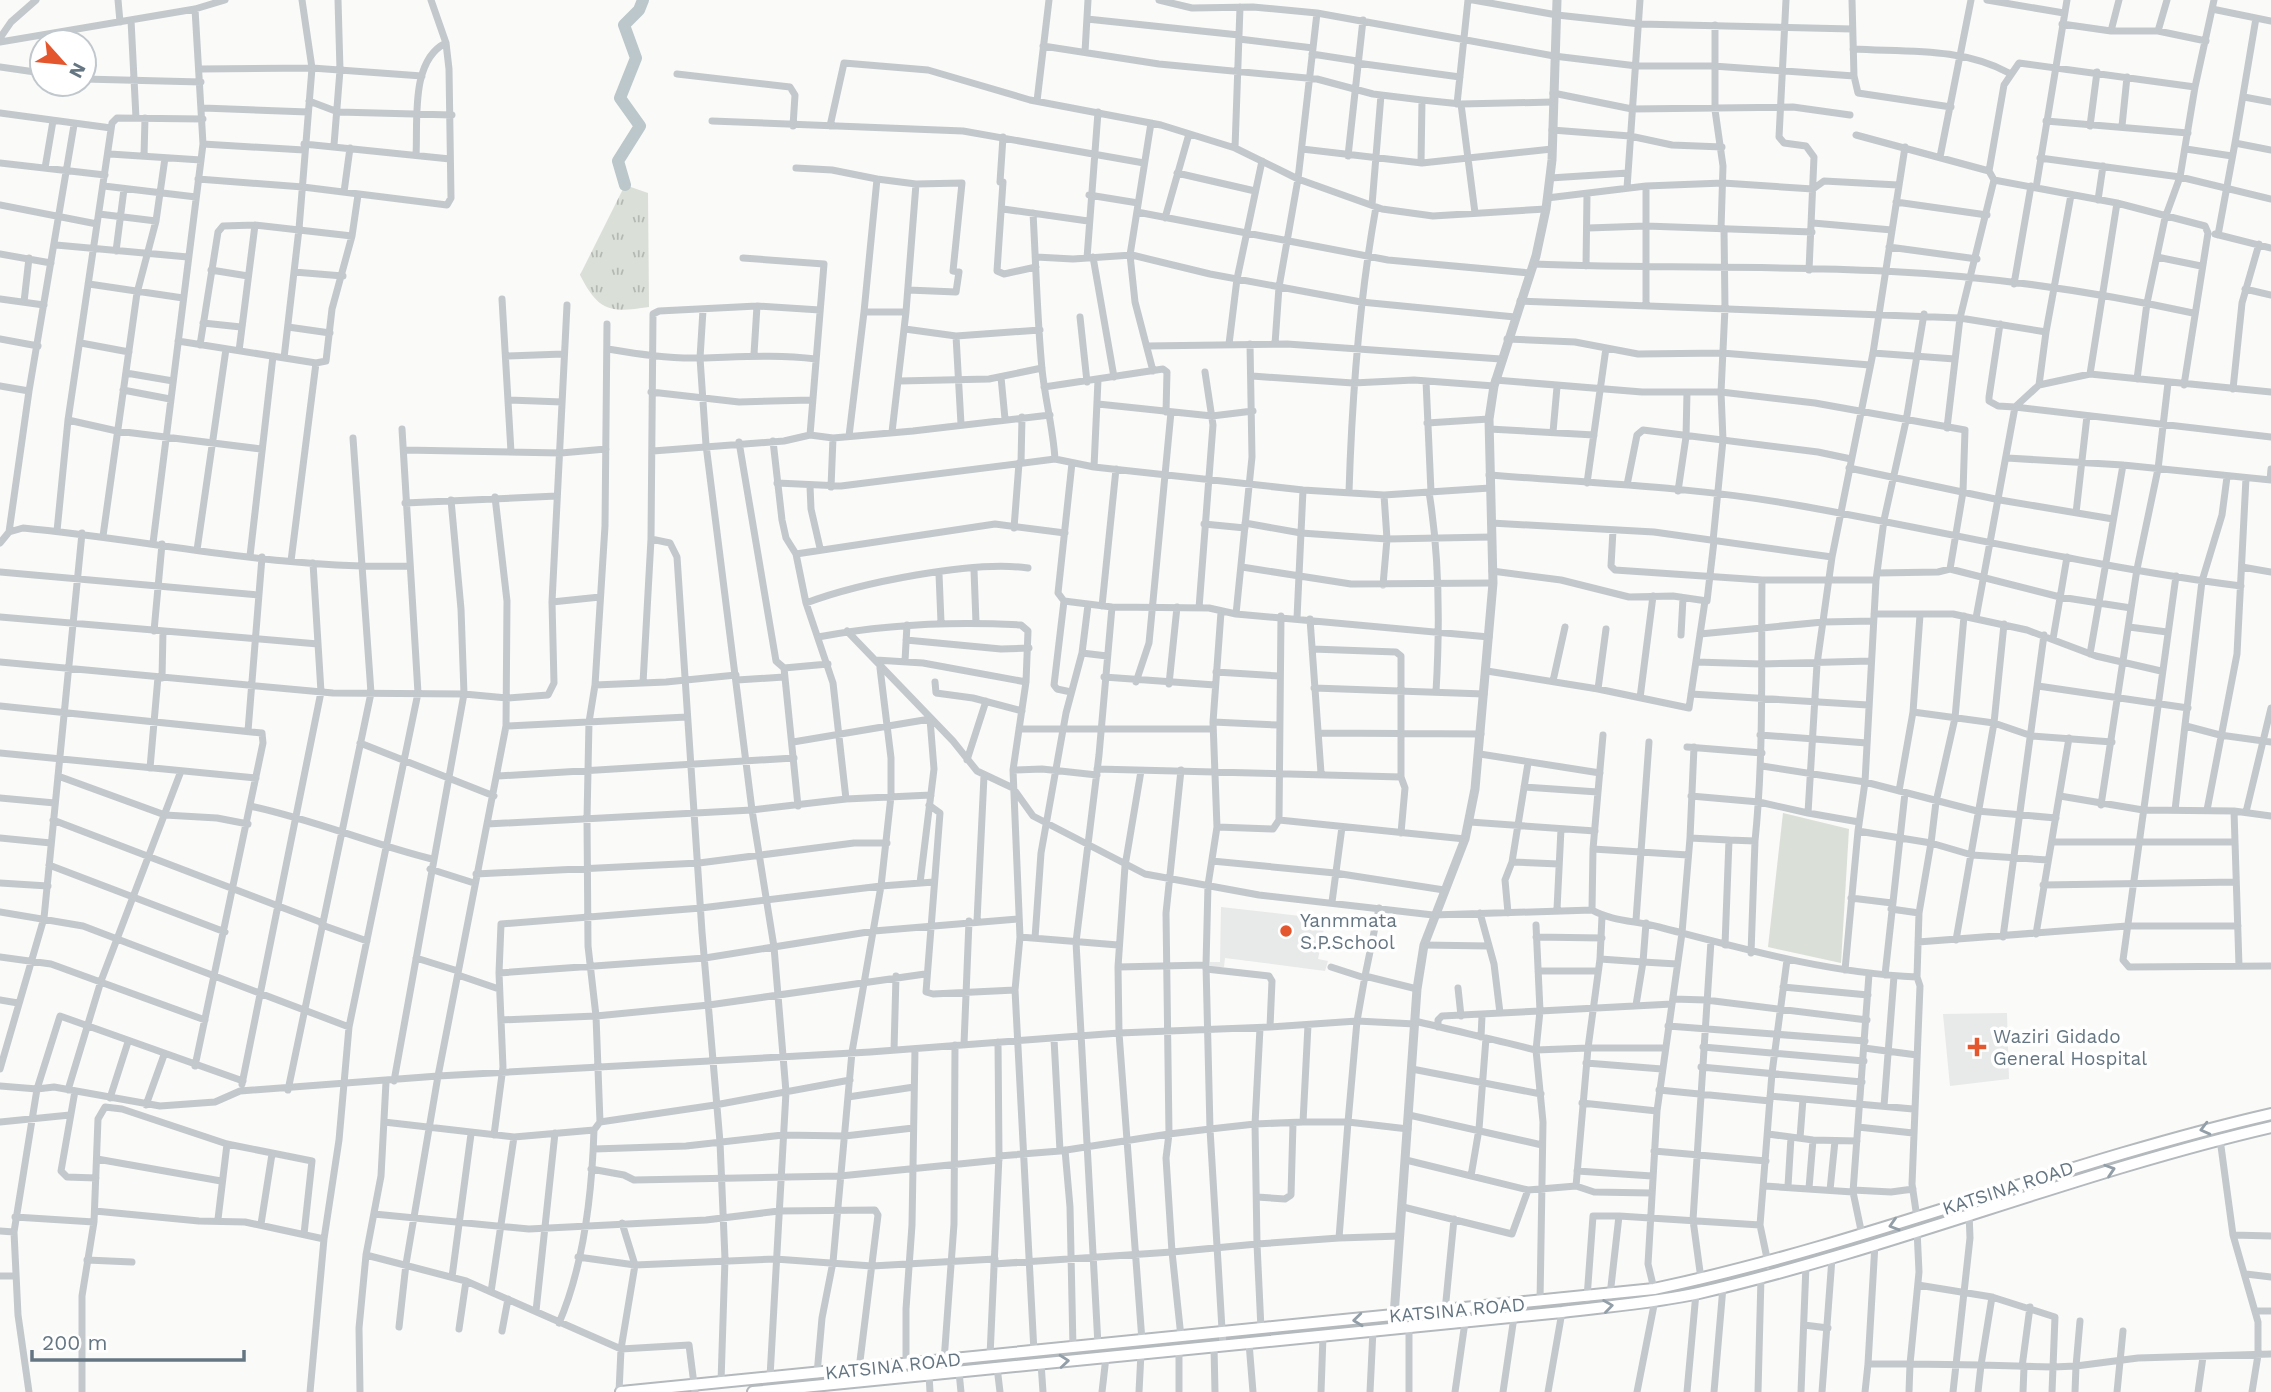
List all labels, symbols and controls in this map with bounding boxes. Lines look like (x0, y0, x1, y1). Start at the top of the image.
north arrow (28, 28, 98, 98)
text: N (64, 59, 91, 82)
place label: Yanmmata S.P.School (1300, 909, 1397, 954)
marker: Yanmmata S.P.School (1278, 923, 1294, 939)
place label: Waziri Gidado General Hospital (1993, 1025, 2147, 1070)
marker: Waziri Gidado General Hospital (1967, 1037, 1987, 1057)
one-way arrow (2199, 1121, 2211, 1136)
street label: KATSINA ROAD (1939, 1156, 2077, 1220)
one-way arrow (2103, 1163, 2115, 1178)
one-way arrow (1888, 1217, 1900, 1232)
street label: KATSINA ROAD (1388, 1293, 1526, 1327)
one-way arrow (1602, 1299, 1613, 1314)
one-way arrow (1352, 1312, 1363, 1327)
scale bar (32, 1318, 243, 1362)
text: 200 m (42, 1330, 108, 1355)
street label: KATSINA ROAD (824, 1347, 962, 1385)
one-way arrow (1059, 1354, 1070, 1369)

